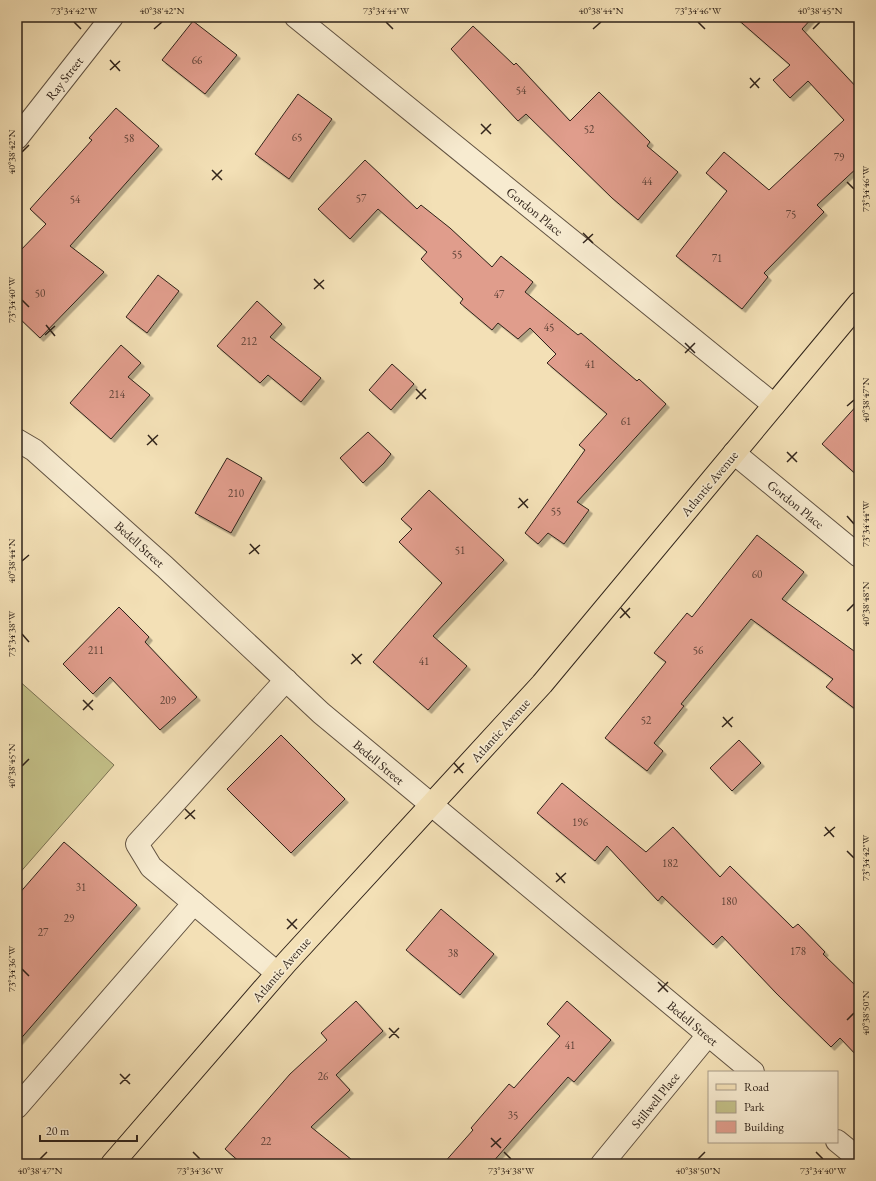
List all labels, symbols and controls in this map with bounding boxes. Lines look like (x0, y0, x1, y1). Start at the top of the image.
text: 73°34'42"W (51, 4, 98, 17)
text: 40°38'42"N (140, 4, 185, 17)
text: 73°34'44"W (363, 4, 410, 17)
text: 40°38'44"N (579, 4, 624, 17)
text: 73°34'46"W (675, 4, 722, 17)
text: 40°38'45"N (798, 4, 843, 17)
street label: Ray Street (42, 53, 87, 104)
house number: 66 (192, 53, 203, 67)
house number: 54 (516, 83, 527, 97)
house number: 52 (584, 122, 595, 136)
text: 40°38'42"N (5, 129, 18, 174)
house number: 65 (292, 130, 302, 144)
house number: 58 (124, 131, 134, 145)
house number: 79 (834, 150, 845, 164)
text: 73°34'46"W (859, 165, 872, 212)
house number: 44 (642, 174, 653, 188)
street label: Gordon Place (503, 183, 567, 239)
house number: 57 (356, 191, 367, 205)
house number: 54 (70, 192, 81, 206)
house number: 75 (786, 207, 796, 221)
house number: 55 (452, 247, 462, 261)
house number: 71 (712, 251, 722, 265)
text: 73°34'40"W (5, 276, 18, 323)
house number: 50 (35, 286, 45, 300)
house number: 47 (494, 287, 505, 301)
house number: 45 (544, 320, 554, 334)
house number: 212 (241, 334, 258, 348)
house number: 41 (585, 357, 595, 371)
text: 40°38'47"N (859, 377, 872, 422)
house number: 214 (109, 387, 126, 401)
house number: 61 (621, 414, 631, 428)
street label: Atlantic Avenue (676, 447, 742, 520)
street label: Gordon Place (764, 476, 828, 532)
house number: 210 (228, 486, 244, 500)
text: 73°34'44"W (859, 500, 872, 547)
house number: 55 (551, 504, 561, 518)
street label: Bedell Street (111, 517, 168, 571)
text: 40°38'44"N (5, 538, 18, 583)
house number: 51 (455, 543, 465, 557)
house number: 60 (752, 567, 762, 581)
text: 40°38'48"N (859, 581, 872, 626)
text: 73°34'38"W (5, 610, 18, 657)
house number: 211 (88, 643, 104, 657)
house number: 56 (693, 643, 704, 657)
house number: 41 (419, 654, 429, 668)
house number: 209 (160, 693, 177, 707)
street label: Atlantic Avenue (466, 695, 534, 767)
house number: 52 (641, 713, 652, 727)
street label: Bedell Street (350, 736, 408, 789)
text: 40°38'45"N (5, 743, 18, 788)
house number: 196 (572, 815, 589, 829)
text: 73°34'42"W (859, 834, 872, 881)
house number: 182 (662, 856, 679, 870)
house number: 31 (76, 880, 86, 894)
house number: 180 (721, 894, 737, 908)
house number: 29 (64, 911, 75, 925)
house number: 27 (38, 925, 49, 939)
street label: Atlantic Avenue (248, 933, 314, 1006)
house number: 178 (790, 944, 806, 958)
text: 73°34'36"W (5, 945, 18, 992)
house number: 38 (448, 946, 458, 960)
text: 40°38'50"N (859, 990, 872, 1035)
street label: Bedell Street (664, 997, 722, 1050)
house number: 41 (565, 1038, 575, 1052)
house number: 26 (318, 1069, 329, 1083)
street label: Stillwell Place (627, 1069, 683, 1132)
legend (708, 1071, 838, 1143)
text: Road (744, 1079, 770, 1095)
text: Park (744, 1099, 765, 1115)
house number: 35 (508, 1108, 518, 1122)
scale bar (40, 1117, 137, 1143)
text: Building (744, 1119, 785, 1135)
text: 20 m (46, 1123, 70, 1139)
house number: 22 (261, 1134, 272, 1148)
text: 40°38'47"N (18, 1164, 63, 1177)
text: 73°34'36"W (177, 1164, 224, 1177)
text: 73°34'38"W (488, 1164, 535, 1177)
text: 40°38'50"N (676, 1164, 721, 1177)
text: 73°34'40"W (800, 1164, 847, 1177)

